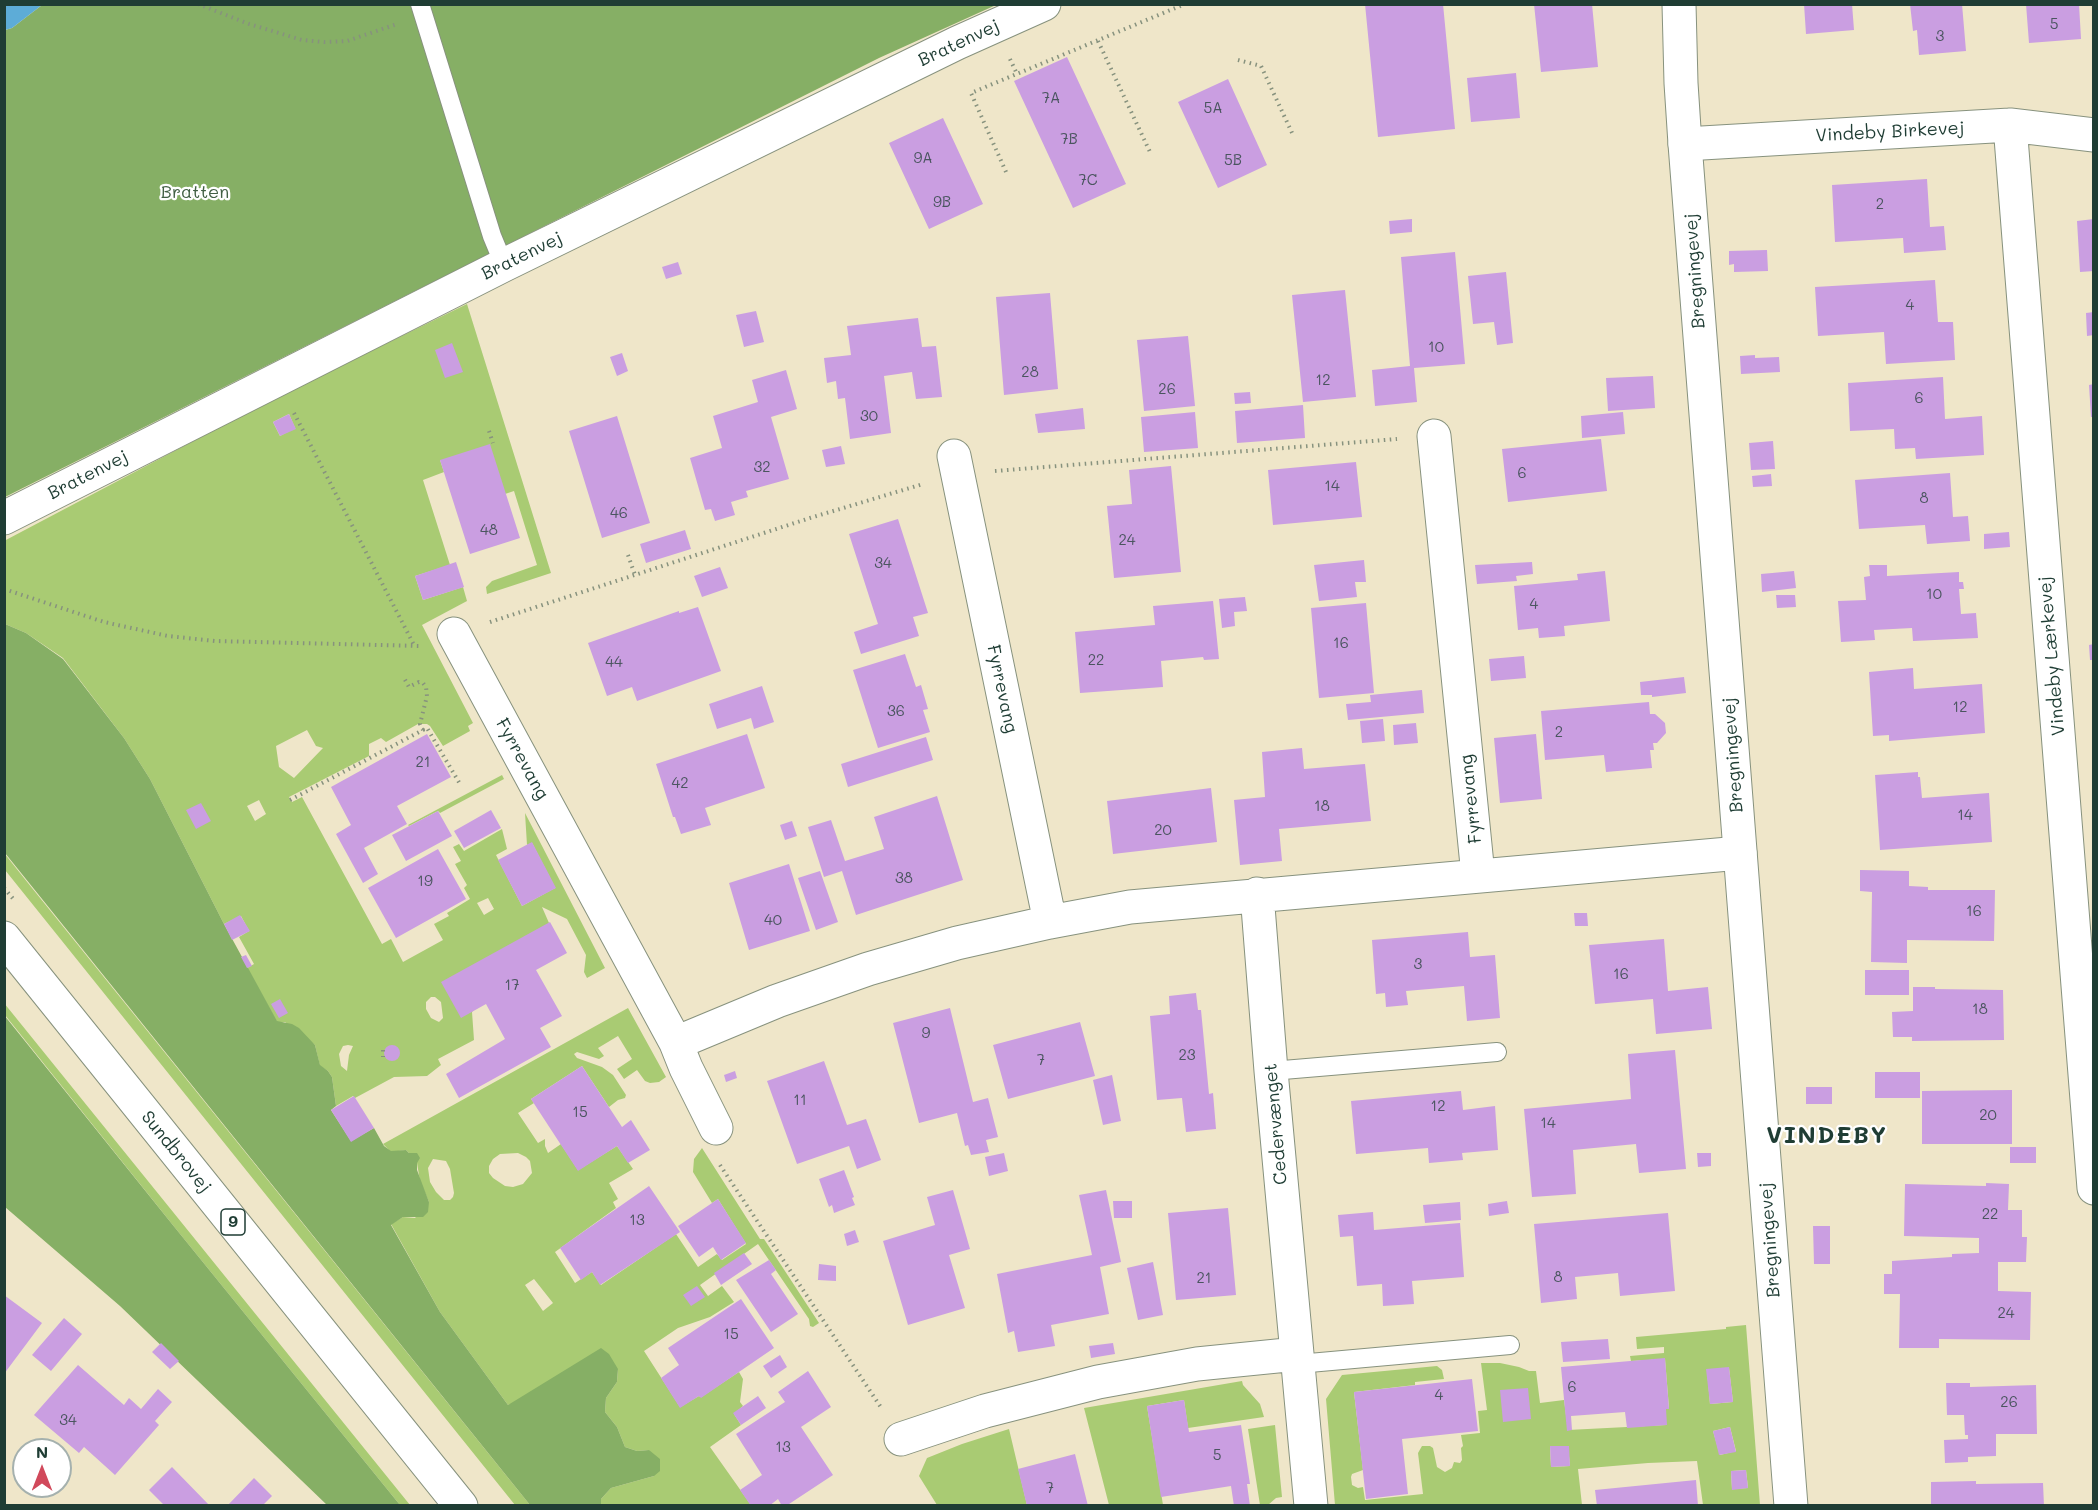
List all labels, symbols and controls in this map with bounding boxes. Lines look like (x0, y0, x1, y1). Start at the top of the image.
street label: Bratenvej (915, 15, 1003, 71)
house number: 5 (2050, 15, 2058, 33)
house number: 3 (1936, 27, 1944, 45)
house number: 7A (1042, 89, 1060, 107)
house number: 5A (1203, 99, 1223, 117)
street label: Vindeby Birkevej (1815, 117, 1965, 147)
house number: 7B (1060, 130, 1078, 148)
house number: 9A (913, 149, 933, 167)
house number: 5B (1224, 151, 1242, 169)
house number: 7C (1078, 171, 1098, 189)
park label: Bratten (161, 181, 229, 203)
house number: 9B (933, 193, 951, 211)
house number: 2 (1876, 195, 1884, 213)
street label: Bregningevej (1680, 213, 1710, 329)
street label: Bratenvej (478, 227, 566, 285)
house number: 4 (1906, 296, 1914, 314)
house number: 10 (1428, 338, 1444, 356)
house number: 28 (1021, 363, 1039, 381)
house number: 12 (1315, 371, 1331, 389)
house number: 26 (1158, 380, 1176, 398)
house number: 6 (1914, 389, 1924, 407)
house number: 30 (860, 407, 878, 425)
street label: Bratenvej (44, 446, 132, 504)
house number: 32 (753, 458, 771, 476)
house number: 6 (1517, 464, 1527, 482)
house number: 14 (1324, 477, 1340, 495)
house number: 8 (1919, 489, 1929, 507)
house number: 46 (610, 504, 628, 522)
house number: 48 (480, 521, 498, 539)
house number: 24 (1118, 531, 1136, 549)
house number: 34 (874, 554, 892, 572)
street label: Vindeby Lærkevej (2034, 575, 2070, 737)
house number: 10 (1926, 585, 1942, 603)
house number: 4 (1530, 595, 1538, 613)
house number: 16 (1333, 634, 1349, 652)
street label: Fyrrevang (982, 643, 1022, 735)
house number: 22 (1088, 651, 1104, 669)
house number: 44 (605, 653, 623, 671)
street label: Bregningevej (1718, 697, 1748, 813)
house number: 12 (1952, 698, 1968, 716)
house number: 36 (887, 702, 905, 720)
street label: Fyrrevang (491, 714, 553, 804)
house number: 2 (1555, 723, 1563, 741)
house number: 21 (415, 753, 431, 771)
street label: Fyrrevang (1456, 753, 1486, 845)
house number: 42 (671, 774, 689, 792)
house number: 18 (1314, 797, 1330, 815)
house number: 14 (1957, 806, 1973, 824)
house number: 20 (1154, 821, 1172, 839)
house number: 38 (895, 869, 913, 887)
house number: 19 (417, 872, 433, 890)
house number: 16 (1966, 902, 1982, 920)
house number: 40 (764, 911, 782, 929)
house number: 3 (1414, 955, 1422, 973)
house number: 16 (1613, 965, 1629, 983)
house number: 17 (504, 976, 520, 994)
house number: 18 (1972, 1000, 1988, 1018)
house number: 9 (922, 1024, 930, 1042)
house number: 23 (1178, 1046, 1196, 1064)
house number: 7 (1037, 1051, 1045, 1069)
street label: Cedervænget (1260, 1062, 1292, 1186)
house number: 11 (793, 1091, 807, 1109)
house number: 12 (1430, 1097, 1446, 1115)
house number: 15 (572, 1103, 588, 1121)
house number: 20 (1979, 1106, 1997, 1124)
street label: Sundbrovej (136, 1107, 216, 1197)
house number: 14 (1540, 1114, 1556, 1132)
district label: VINDEBY (1766, 1122, 1888, 1150)
street label: Bregningevej (1755, 1182, 1785, 1298)
house number: 22 (1982, 1205, 1998, 1223)
road number: 9 (221, 1209, 245, 1235)
house number: 13 (629, 1211, 645, 1229)
house number: 8 (1553, 1268, 1563, 1286)
house number: 21 (1196, 1269, 1212, 1287)
house number: 24 (1997, 1304, 2015, 1322)
house number: 15 (723, 1325, 739, 1343)
house number: 6 (1567, 1378, 1577, 1396)
house number: 4 (1435, 1386, 1443, 1404)
house number: 26 (2000, 1393, 2018, 1411)
house number: 34 (59, 1411, 77, 1429)
north arrow (12, 1438, 72, 1498)
house number: 13 (775, 1438, 791, 1456)
text: N (36, 1441, 48, 1462)
house number: 5 (1213, 1446, 1221, 1464)
house number: 7 (1046, 1479, 1054, 1497)

